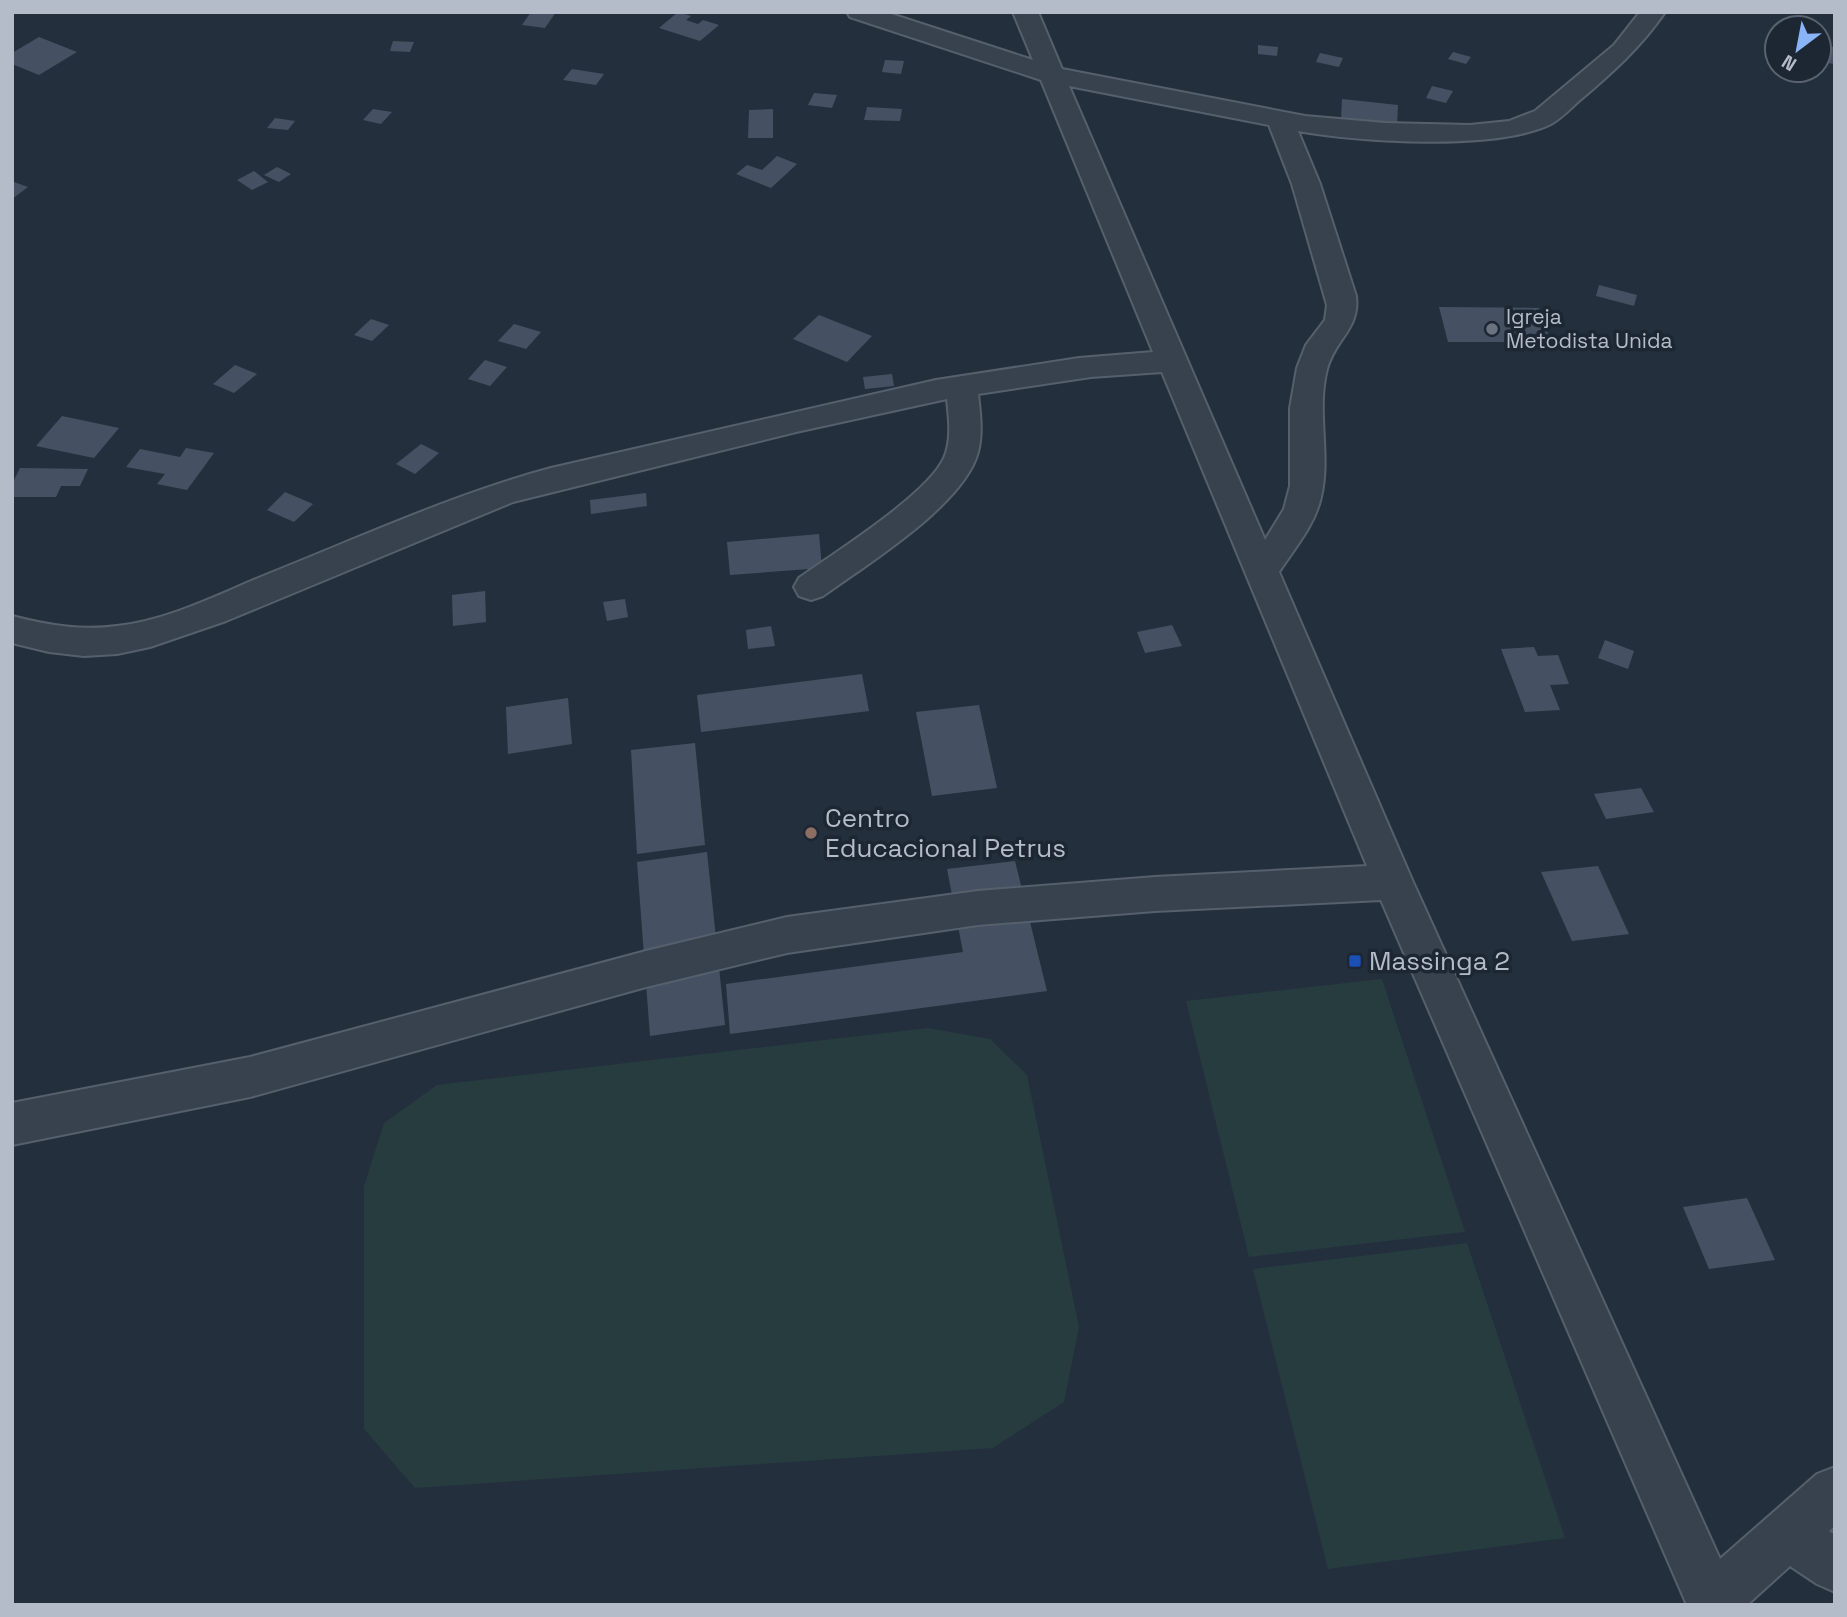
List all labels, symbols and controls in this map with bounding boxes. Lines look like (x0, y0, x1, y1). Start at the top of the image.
north arrow (1763, 14, 1833, 84)
text: N (1777, 49, 1801, 77)
place label: Igreja Metodista Unida (1506, 303, 1673, 354)
marker: Igreja Metodista Unida (1484, 321, 1500, 337)
place label: Centro Educacional Petrus (825, 801, 1066, 865)
marker: Centro Educacional Petrus (803, 825, 819, 841)
place label: Massinga 2 (1369, 944, 1510, 978)
marker: Massinga 2 (1347, 953, 1363, 969)

